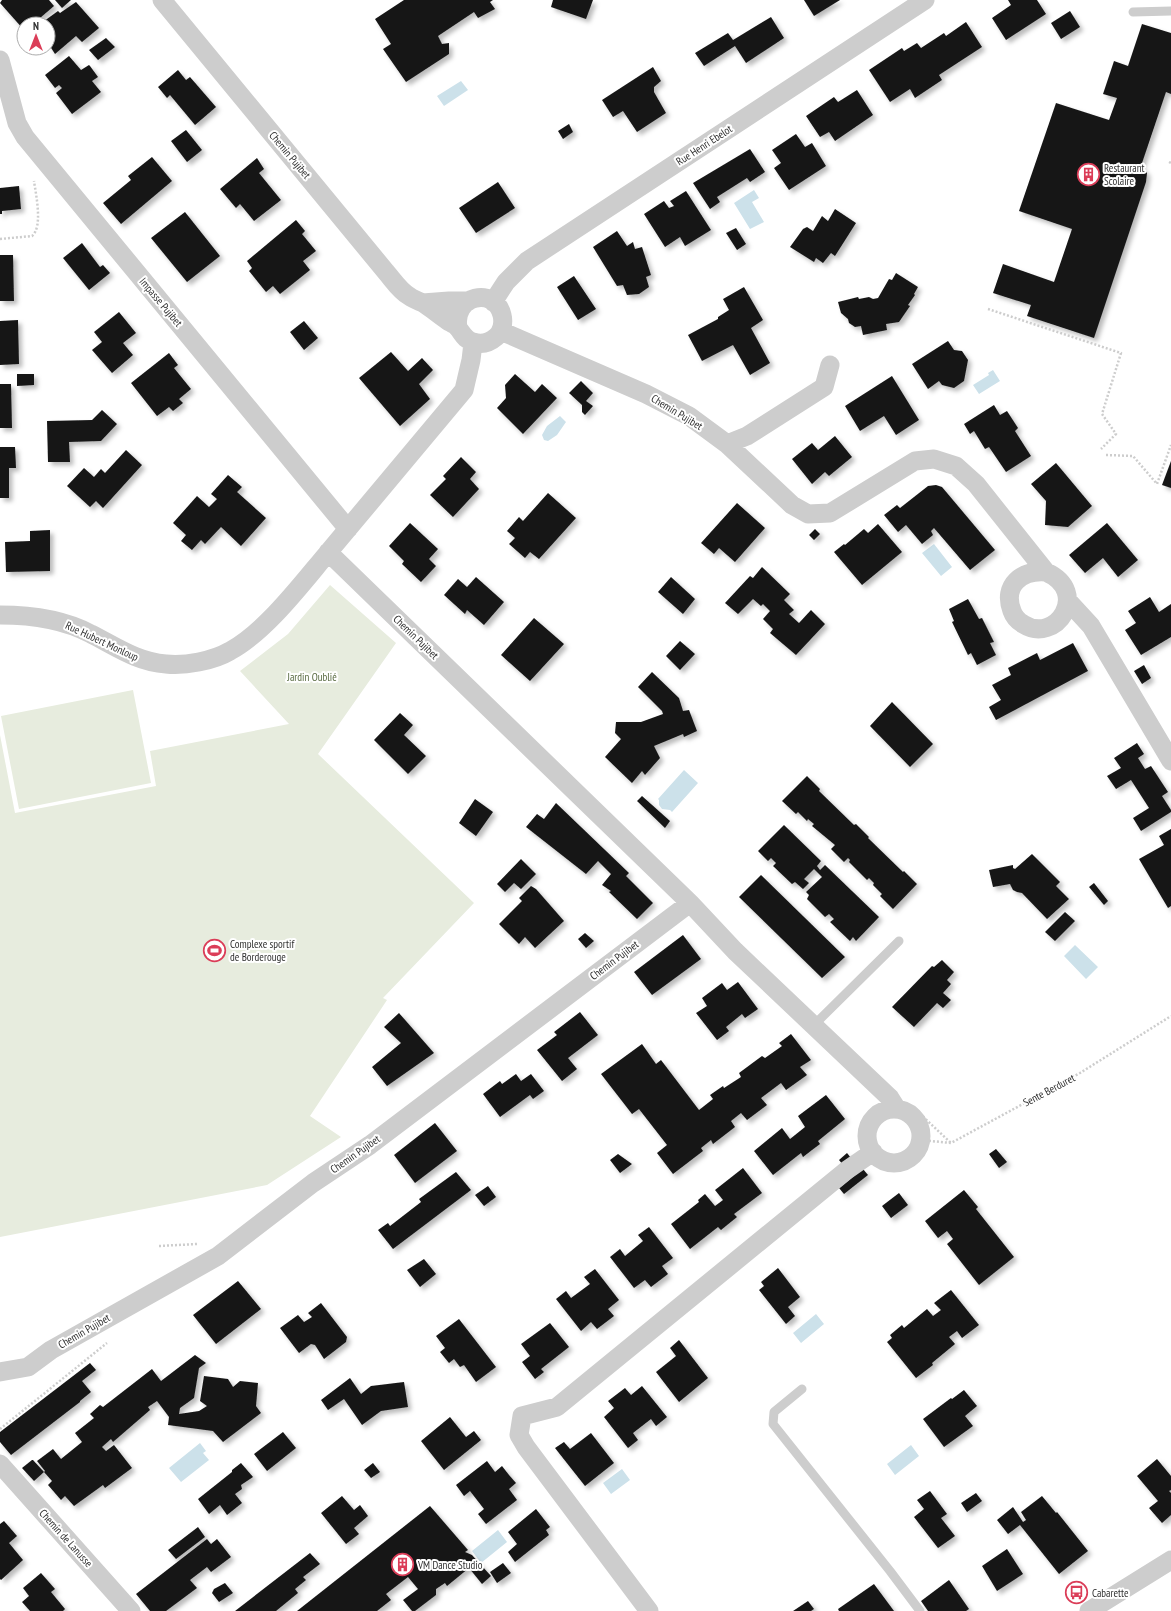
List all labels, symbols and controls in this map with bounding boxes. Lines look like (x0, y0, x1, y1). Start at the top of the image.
north arrow (16, 16, 56, 56)
text: N (33, 19, 39, 33)
street label: Rue Henri Ebelot (673, 122, 735, 168)
street label: Chemin Pujibet (266, 128, 314, 182)
building icon: Restaurant Scolaire (1076, 161, 1102, 187)
place label: Restaurant Scolaire (1104, 161, 1145, 188)
street label: Impasse Pujibet (136, 275, 186, 329)
street label: Chemin Pujibet (649, 391, 705, 433)
street label: Chemin Pujibet (390, 612, 442, 662)
street label: Rue Hubert Monloup (63, 618, 141, 664)
park label: Jardin Oublié (286, 670, 337, 684)
sports icon: Complexe sportif de Borderouge (201, 937, 227, 963)
place label: Complexe sportif de Borderouge (230, 937, 295, 964)
street label: Chemin Pujibet (587, 937, 641, 983)
street label: Sente Berduret (1021, 1070, 1077, 1110)
street label: Chemin Pujibet (327, 1132, 383, 1176)
street label: Chemin Pujibet (56, 1311, 112, 1351)
street label: Chemin de Lanusse (36, 1506, 96, 1570)
building icon: VM Dance Studio (389, 1552, 415, 1578)
place label: VM Dance Studio (417, 1558, 483, 1572)
bus stop icon: Cabarette (1064, 1580, 1090, 1606)
place label: Cabarette (1092, 1586, 1129, 1600)

